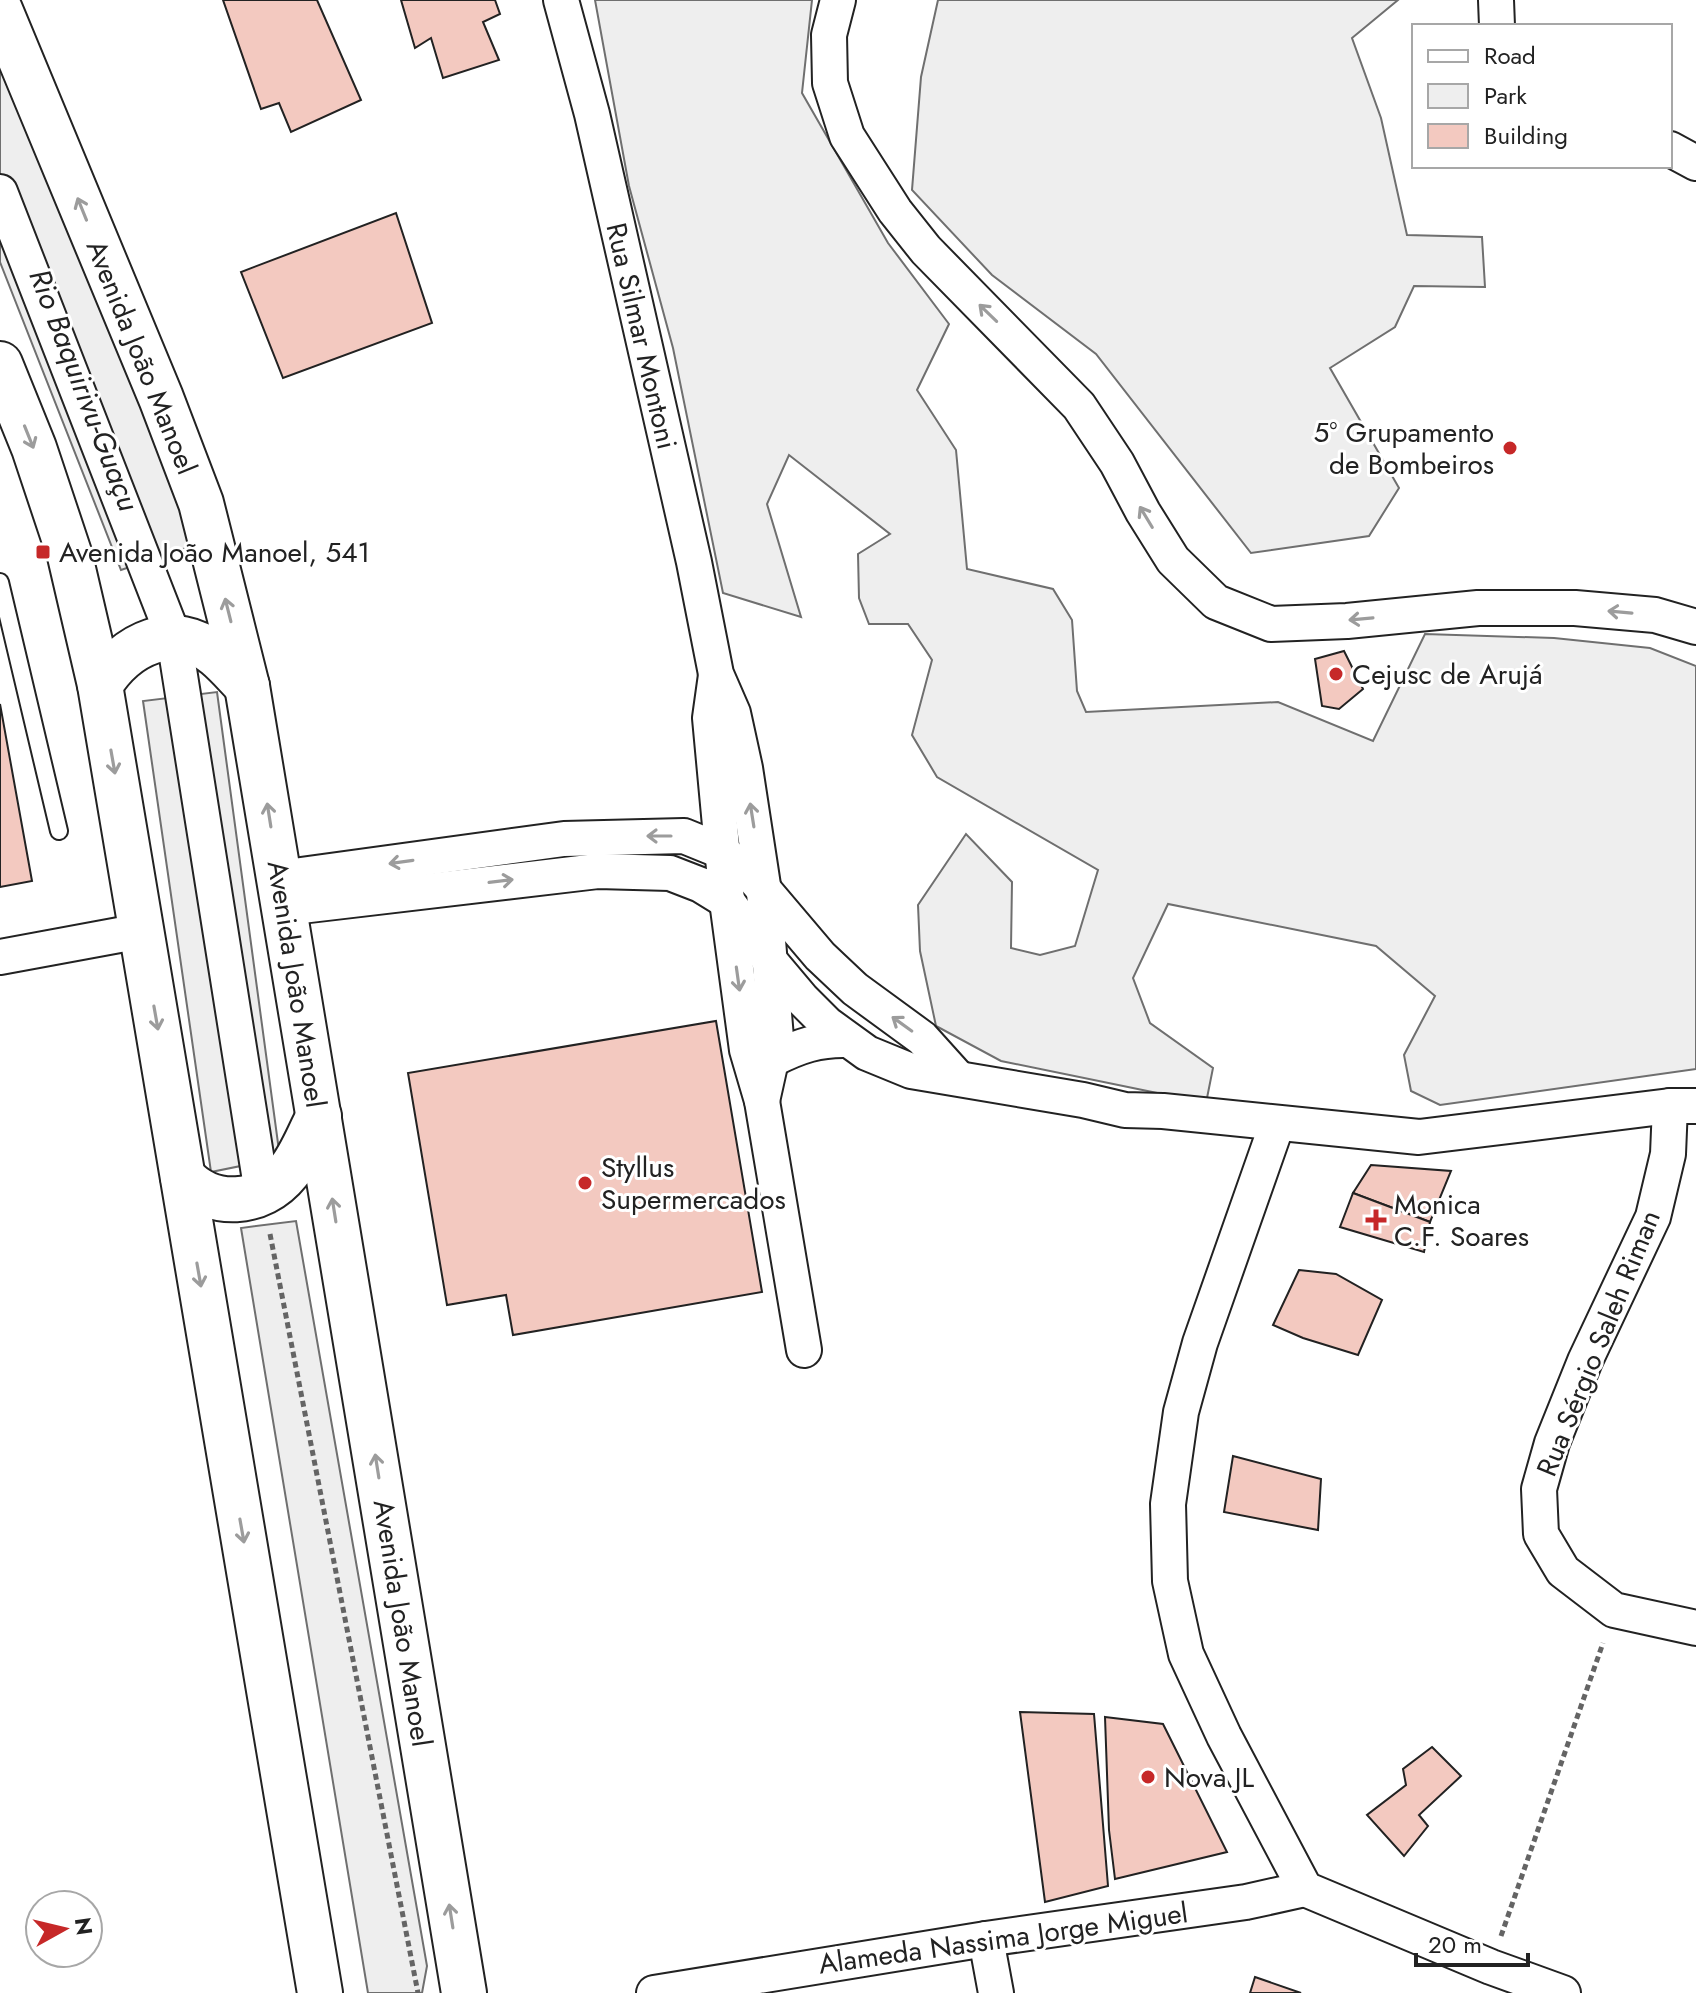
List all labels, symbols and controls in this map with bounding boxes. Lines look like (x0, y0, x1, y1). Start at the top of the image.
legend (1412, 24, 1672, 168)
text: Road (1484, 38, 1536, 73)
text: Park (1484, 78, 1527, 113)
text: Building (1484, 118, 1568, 153)
one-way arrow (74, 197, 89, 222)
street label: Rua Silmar Montoni (596, 219, 688, 453)
street label: Avenida João Manoel (76, 234, 207, 481)
water label: Rio Baquirivu-Guaçu (18, 262, 150, 517)
one-way arrow (978, 304, 998, 323)
place label: 5º Grupamento de Bombeiros (1314, 412, 1494, 485)
one-way arrow (23, 424, 37, 449)
marker: 5º Grupamento de Bombeiros (1501, 439, 1519, 457)
one-way arrow (1138, 506, 1154, 529)
place label: Avenida João Manoel, 541 (59, 532, 370, 573)
marker: Avenida João Manoel, 541 (34, 543, 52, 561)
one-way arrow (219, 598, 234, 624)
one-way arrow (1607, 605, 1634, 620)
one-way arrow (1348, 612, 1375, 627)
place label: Cejusc de Arujá (1352, 654, 1543, 695)
marker: Cejusc de Arujá (1327, 665, 1345, 683)
one-way arrow (106, 749, 121, 774)
one-way arrow (261, 803, 276, 828)
one-way arrow (744, 803, 759, 828)
one-way arrow (646, 828, 673, 844)
one-way arrow (389, 855, 414, 870)
street label: Avenida João Manoel (257, 858, 336, 1110)
one-way arrow (487, 874, 514, 889)
one-way arrow (730, 965, 745, 991)
one-way arrow (149, 1005, 164, 1031)
one-way arrow (892, 1015, 913, 1032)
place label: Styllus Supermercados (601, 1147, 786, 1220)
marker: Styllus Supermercados (576, 1174, 594, 1192)
place label: Monica C.F. Soares (1394, 1184, 1529, 1257)
one-way arrow (326, 1197, 341, 1223)
street label: Rua Sérgio Saleh Riman (1526, 1204, 1671, 1482)
marker: Monica C.F. Soares (1365, 1209, 1387, 1231)
one-way arrow (192, 1262, 207, 1287)
one-way arrow (368, 1454, 383, 1479)
street label: Avenida João Manoel (363, 1497, 442, 1749)
one-way arrow (235, 1518, 250, 1543)
place label: Nova JL (1164, 1757, 1254, 1798)
marker: Nova JL (1139, 1768, 1157, 1786)
north arrow (24, 1889, 104, 1969)
street label: Alameda Nassima Jorge Miguel (816, 1892, 1190, 1985)
one-way arrow (443, 1904, 458, 1929)
text: N (67, 1915, 101, 1937)
scale bar (1416, 1917, 1528, 1967)
text: 20 m (1428, 1927, 1482, 1962)

